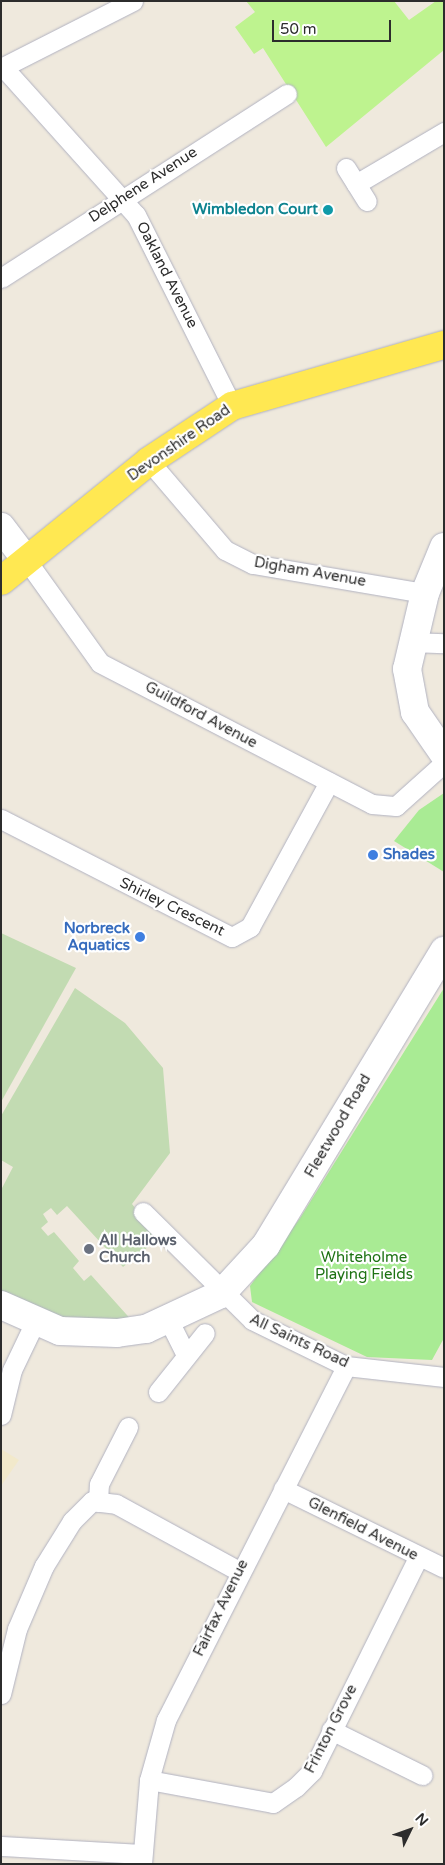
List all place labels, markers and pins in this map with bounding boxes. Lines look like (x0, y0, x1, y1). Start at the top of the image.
place label: Wimbledon Court (192, 201, 318, 219)
marker: Wimbledon Court (322, 204, 334, 216)
place label: Shades (383, 846, 435, 864)
marker: Shades (367, 849, 379, 861)
place label: Norbreck Aquatics (64, 919, 130, 954)
marker: Norbreck Aquatics (134, 931, 146, 943)
place label: All Hallows Church (99, 1231, 177, 1266)
marker: All Hallows Church (83, 1243, 95, 1255)

